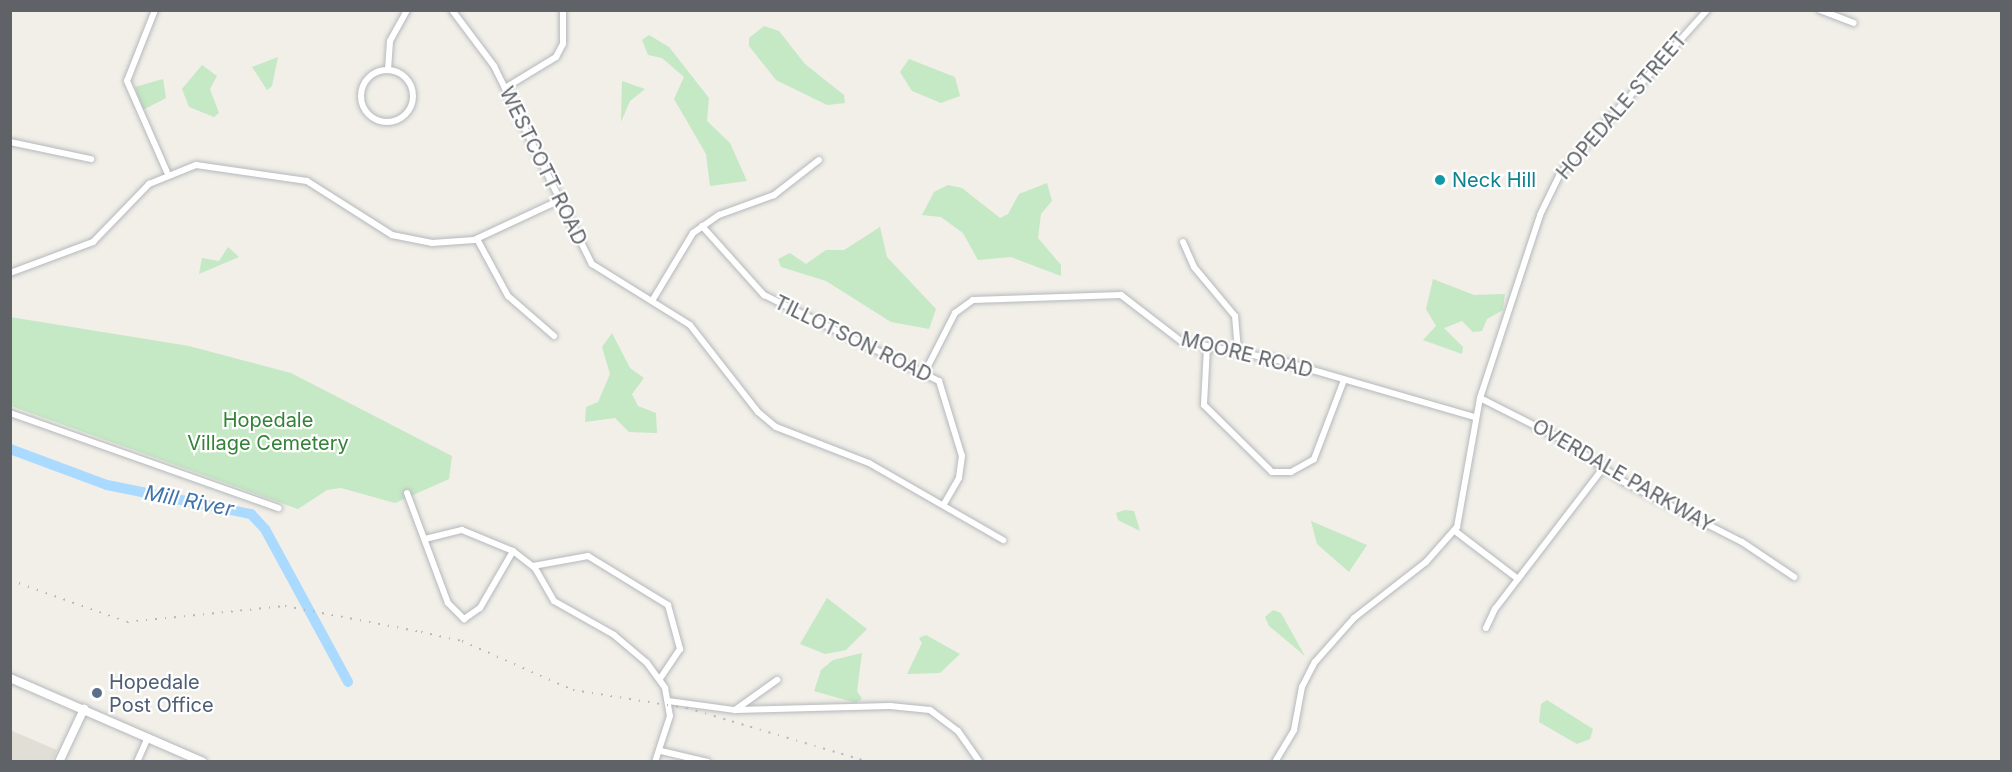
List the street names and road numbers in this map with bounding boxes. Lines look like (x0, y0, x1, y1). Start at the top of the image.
street label: HOPEDALE STREET (1552, 28, 1692, 184)
street label: WESTCOTT ROAD (494, 83, 592, 249)
street label: TILLOTSON ROAD (770, 290, 936, 388)
street label: MOORE ROAD (1179, 327, 1315, 383)
street label: OVERDALE PARKWAY (1528, 414, 1718, 538)

